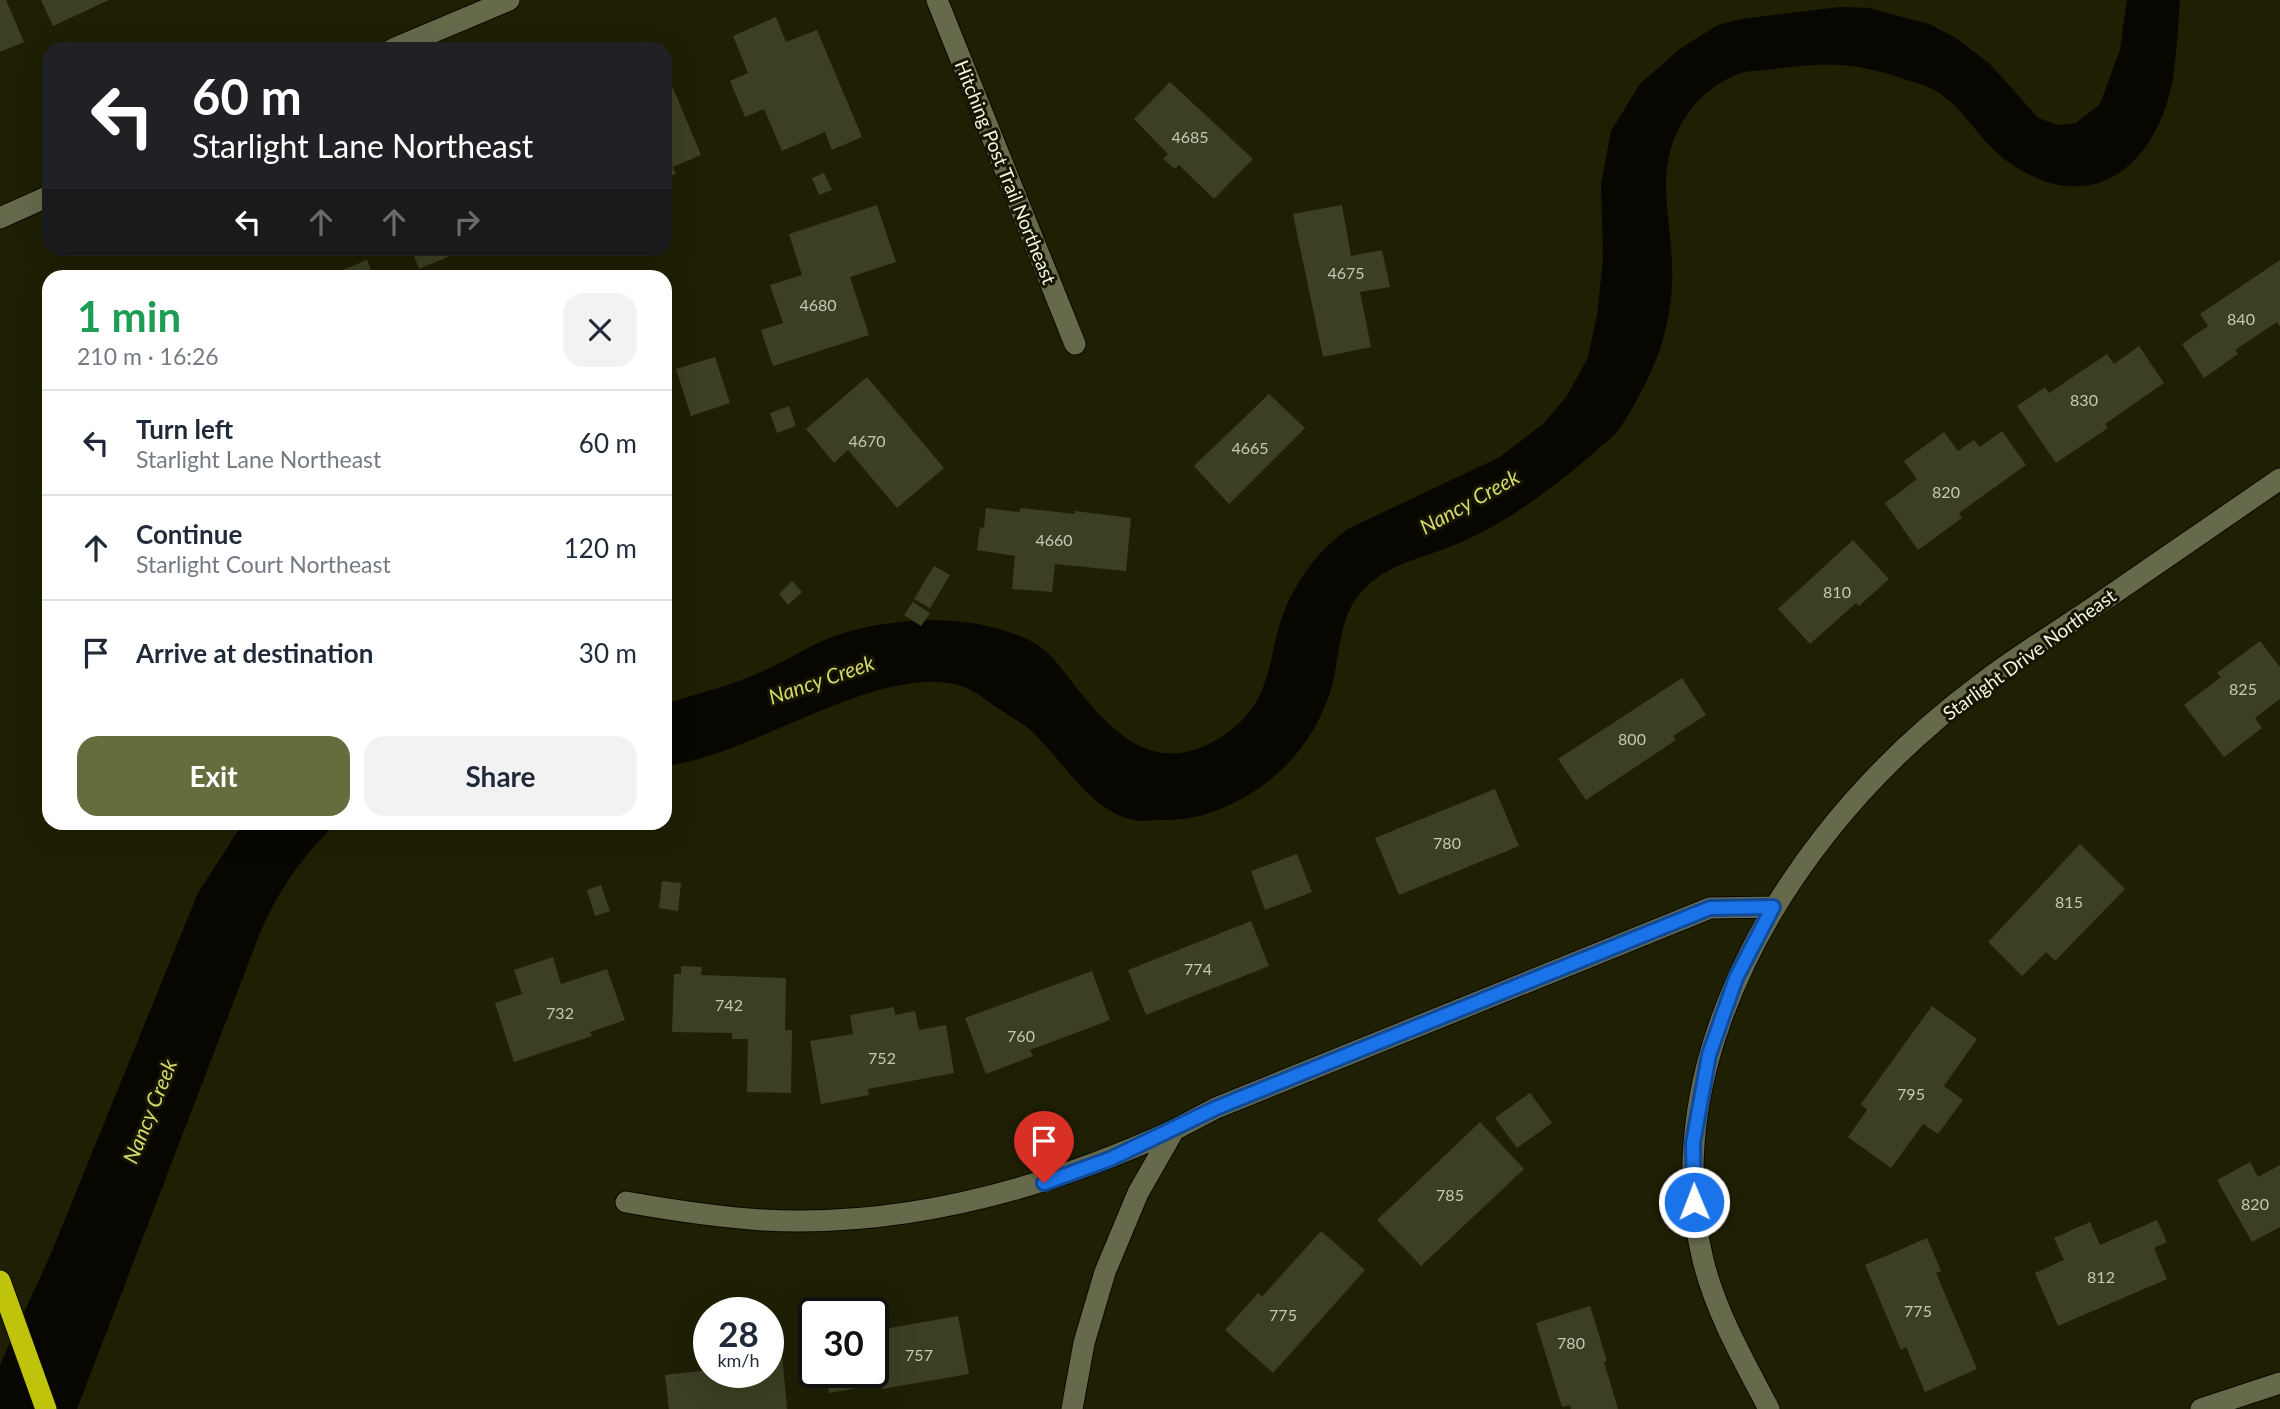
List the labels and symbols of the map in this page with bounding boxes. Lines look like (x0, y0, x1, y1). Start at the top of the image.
street label: Hitching Post Trail Northeast (951, 57, 1062, 287)
house number: 4685 (1171, 127, 1209, 146)
house number: 4675 (1327, 263, 1365, 282)
house number: 4680 (799, 295, 837, 314)
house number: 840 (2227, 309, 2255, 328)
house number: 830 (2070, 390, 2098, 409)
house number: 4670 (848, 431, 886, 450)
house number: 4665 (1231, 438, 1269, 457)
water label: Nancy Creek (1415, 463, 1524, 539)
house number: 820 (1932, 482, 1960, 501)
house number: 4660 (1035, 530, 1073, 549)
house number: 810 (1823, 582, 1851, 601)
street label: Starlight Drive Northeast (1938, 583, 2120, 724)
water label: Nancy Creek (765, 649, 878, 709)
house number: 825 (2229, 679, 2257, 698)
house number: 800 (1618, 729, 1646, 748)
house number: 780 (1433, 833, 1461, 852)
house number: 815 (2055, 892, 2083, 911)
house number: 774 (1184, 959, 1212, 978)
house number: 742 (715, 995, 743, 1014)
house number: 732 (546, 1003, 574, 1022)
house number: 760 (1007, 1026, 1035, 1045)
house number: 752 (868, 1048, 896, 1067)
water label: Nancy Creek (117, 1054, 182, 1167)
house number: 795 (1897, 1084, 1925, 1103)
pin (1014, 1111, 1074, 1183)
position arrow (1657, 1165, 1731, 1239)
house number: 785 (1436, 1185, 1464, 1204)
house number: 820 (2241, 1194, 2269, 1213)
house number: 812 (2087, 1267, 2115, 1286)
speed limit sign: 30 (798, 1297, 889, 1388)
house number: 775 (1904, 1301, 1932, 1320)
house number: 775 (1269, 1305, 1297, 1324)
house number: 780 (1557, 1333, 1585, 1352)
house number: 757 (905, 1345, 933, 1364)

